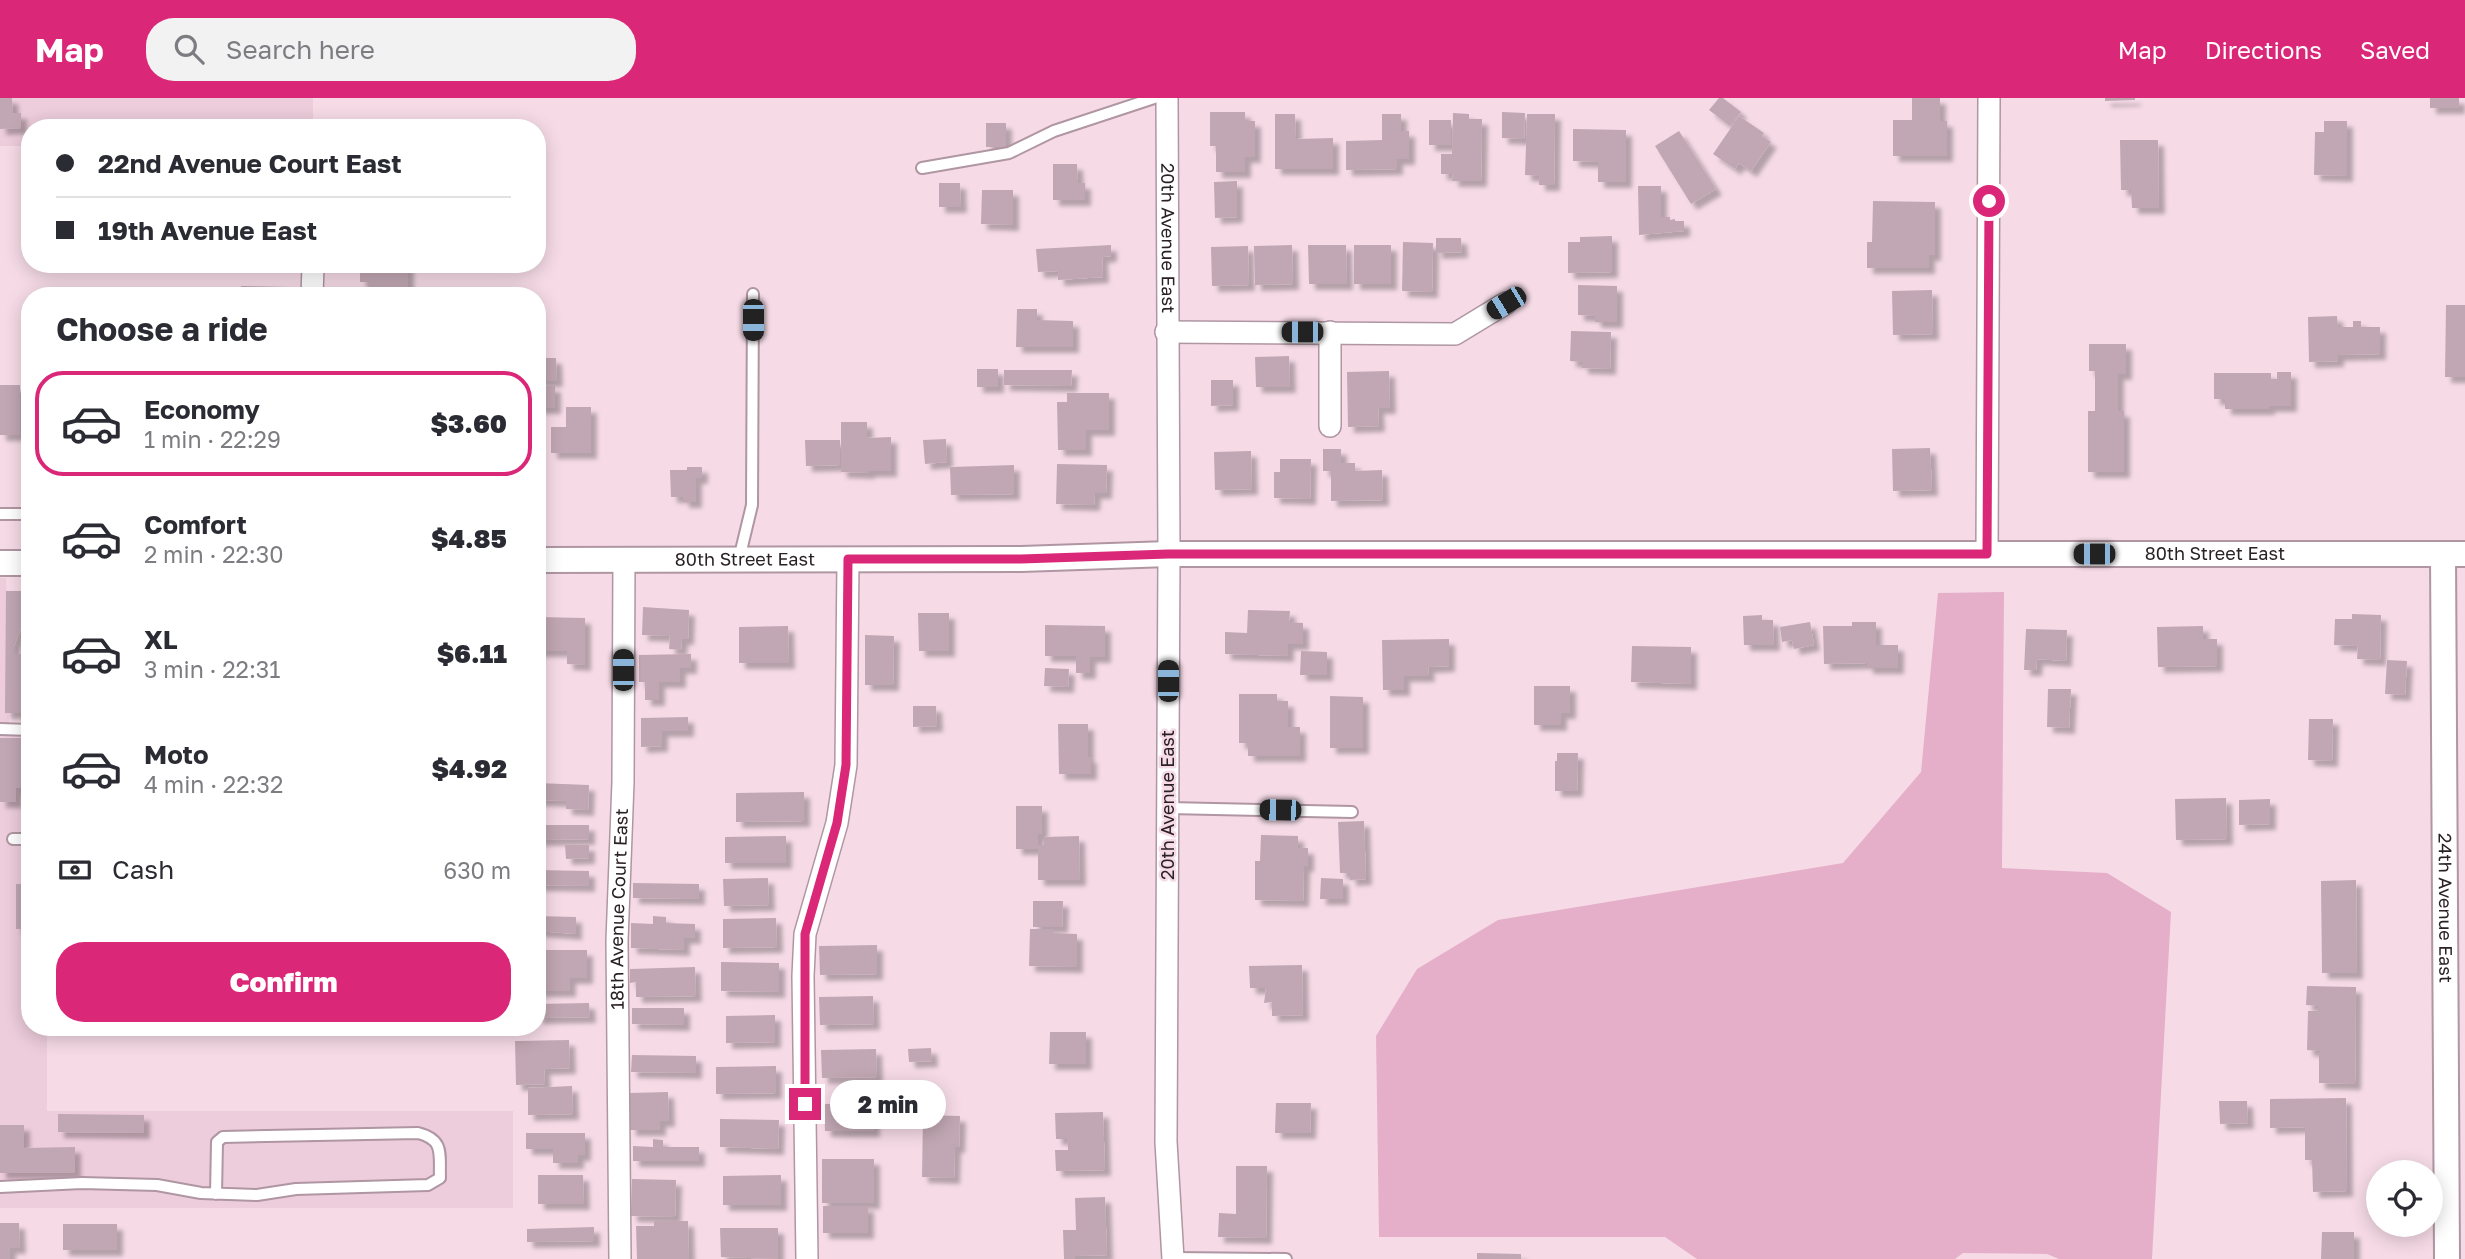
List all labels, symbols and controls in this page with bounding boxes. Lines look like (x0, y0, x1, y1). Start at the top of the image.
search box (146, 18, 636, 81)
text: Map (35, 30, 104, 69)
icon: search (170, 30, 208, 68)
text: Search here (226, 34, 375, 65)
text: Map (2118, 35, 2167, 64)
text: Directions (2205, 35, 2322, 64)
text: Saved (2360, 35, 2430, 64)
text: 22nd Avenue Court East (98, 148, 402, 179)
street label: 20th Avenue East (1157, 163, 1180, 313)
route start (1973, 185, 2005, 217)
text: 19th Avenue East (98, 215, 317, 246)
car (1483, 283, 1530, 323)
car (743, 299, 764, 341)
text: Choose a ride (56, 310, 268, 348)
car (1282, 322, 1324, 343)
icon: car (60, 392, 123, 455)
text: Economy (144, 394, 260, 425)
text: $3.60 (431, 408, 507, 439)
text: 1 min · 22:29 (144, 425, 281, 453)
icon: car (60, 507, 123, 570)
text: Comfort (144, 509, 247, 540)
text: $4.85 (431, 523, 507, 554)
text: 2 min · 22:30 (144, 540, 283, 568)
street label: 80th Street East (2145, 542, 2285, 564)
car (2074, 544, 2116, 565)
street label: 80th Street East (675, 547, 815, 570)
icon: car (60, 622, 123, 685)
text: XL (144, 624, 178, 655)
text: $6.11 (437, 638, 507, 669)
car (613, 649, 634, 691)
text: 3 min · 22:31 (144, 655, 280, 683)
car (1158, 660, 1179, 702)
street label: 20th Avenue East (1156, 730, 1178, 880)
icon: car (60, 737, 123, 800)
text: Moto (144, 739, 209, 770)
text: $4.92 (431, 753, 507, 784)
text: 4 min · 22:32 (144, 770, 283, 798)
car (1259, 799, 1302, 821)
street label: 18th Avenue Court East (605, 808, 632, 1010)
street label: 24th Avenue East (2435, 833, 2457, 983)
icon: cash (56, 851, 94, 889)
text: Cash (112, 854, 174, 885)
text: 630 m (443, 856, 511, 884)
button: Confirm (56, 942, 511, 1022)
callout: 2 min (830, 1080, 945, 1128)
route end (789, 1088, 821, 1120)
text: 2 min (858, 1090, 918, 1118)
map controls (2366, 1160, 2443, 1237)
button: locate (2366, 1160, 2443, 1237)

